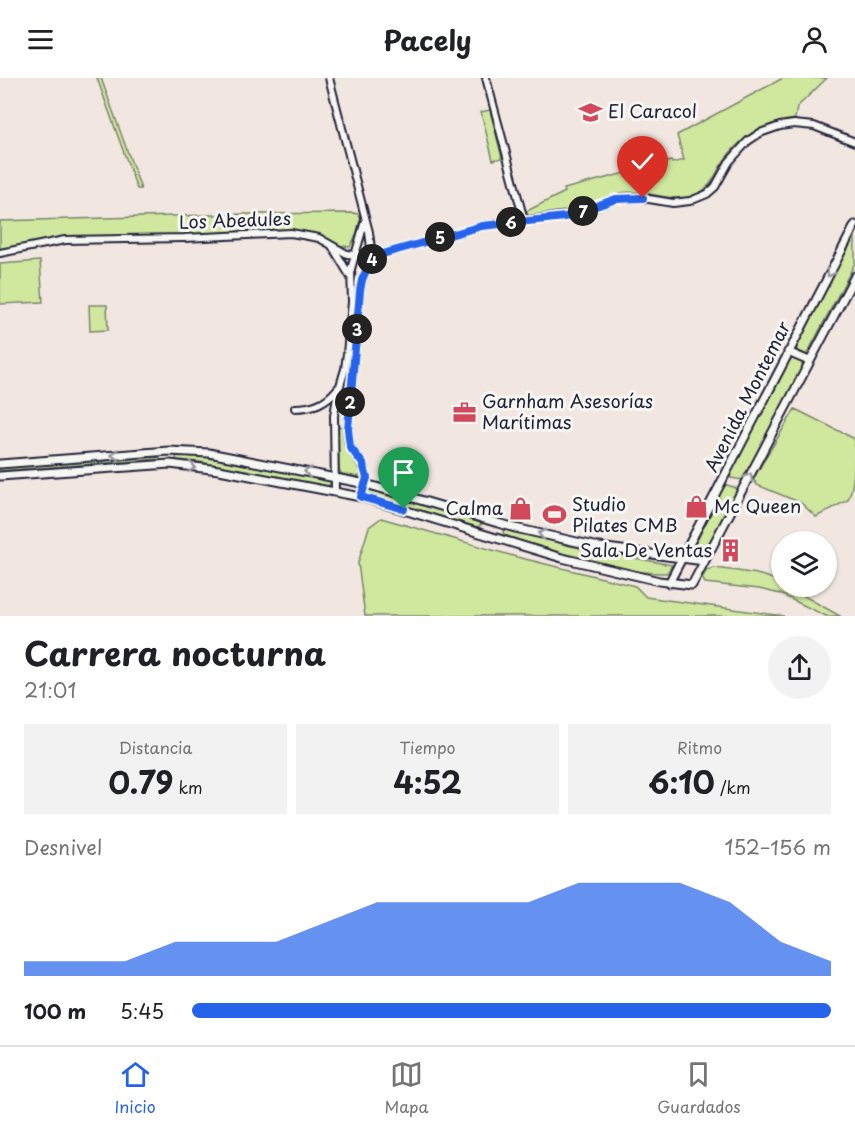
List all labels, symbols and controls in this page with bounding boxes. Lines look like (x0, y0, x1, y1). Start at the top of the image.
text: Pacely (383, 19, 472, 60)
icon: menu (24, 23, 57, 56)
icon: person (798, 23, 831, 56)
place label: El Caracol (608, 97, 697, 124)
school or university icon: El Caracol (577, 99, 603, 125)
pin (617, 136, 668, 198)
icon: check (626, 145, 659, 178)
pin: 7 (568, 196, 598, 226)
text: 7 (578, 199, 588, 223)
street label: Los Abedules (179, 204, 291, 235)
pin: 6 (496, 207, 526, 237)
text: 6 (505, 210, 517, 234)
pin: 5 (425, 222, 455, 252)
text: 5 (435, 225, 445, 249)
pin: 4 (357, 244, 387, 274)
text: 4 (367, 247, 377, 271)
one-way arrow (826, 267, 837, 277)
pin: 3 (342, 314, 372, 344)
street label: Avenida Montemar (697, 316, 797, 476)
text: 3 (352, 317, 362, 341)
pin: 2 (335, 387, 365, 417)
place label: Garnham Asesorías Marítimas (482, 387, 653, 435)
text: 2 (344, 390, 356, 414)
office icon: Garnham Asesorías Marítimas (451, 399, 477, 425)
pin (378, 447, 429, 509)
one-way arrow (111, 448, 120, 461)
icon: arrive (387, 456, 420, 489)
one-way arrow (187, 460, 196, 472)
one-way arrow (304, 466, 314, 479)
one-way arrow (741, 473, 753, 484)
place label: Studio Pilates CMB (572, 490, 677, 538)
place label: Mc Queen (714, 492, 801, 519)
place label: Calma (446, 494, 504, 521)
shop icon: Mc Queen (683, 494, 709, 520)
shop icon: Calma (508, 496, 534, 522)
sports icon: Studio Pilates CMB (541, 502, 567, 528)
one-way arrow (537, 528, 547, 541)
map controls (771, 531, 837, 597)
button: layers (771, 531, 837, 597)
place label: Sala De Ventas (580, 536, 712, 563)
building icon: Sala De Ventas (717, 538, 743, 564)
text: Carrera nocturna (24, 627, 326, 677)
button: share (768, 636, 831, 699)
text: 21:01 (24, 675, 76, 705)
text: Distancia (119, 735, 192, 759)
text: Tiempo (399, 735, 456, 759)
text: Ritmo (677, 735, 722, 759)
text: 0.79 (108, 759, 173, 804)
text: 4:52 (393, 759, 462, 804)
text: 6:10 (648, 759, 715, 804)
text: km (173, 775, 203, 799)
text: /km (715, 775, 751, 799)
text: Desnivel (24, 832, 102, 862)
text: 152–156 m (725, 832, 831, 862)
text: 100 m (24, 996, 86, 1026)
text: 5:45 (120, 996, 164, 1026)
tab: Inicio (114, 1058, 156, 1118)
tab: Mapa (384, 1058, 428, 1118)
tab: Guardados (657, 1058, 741, 1118)

